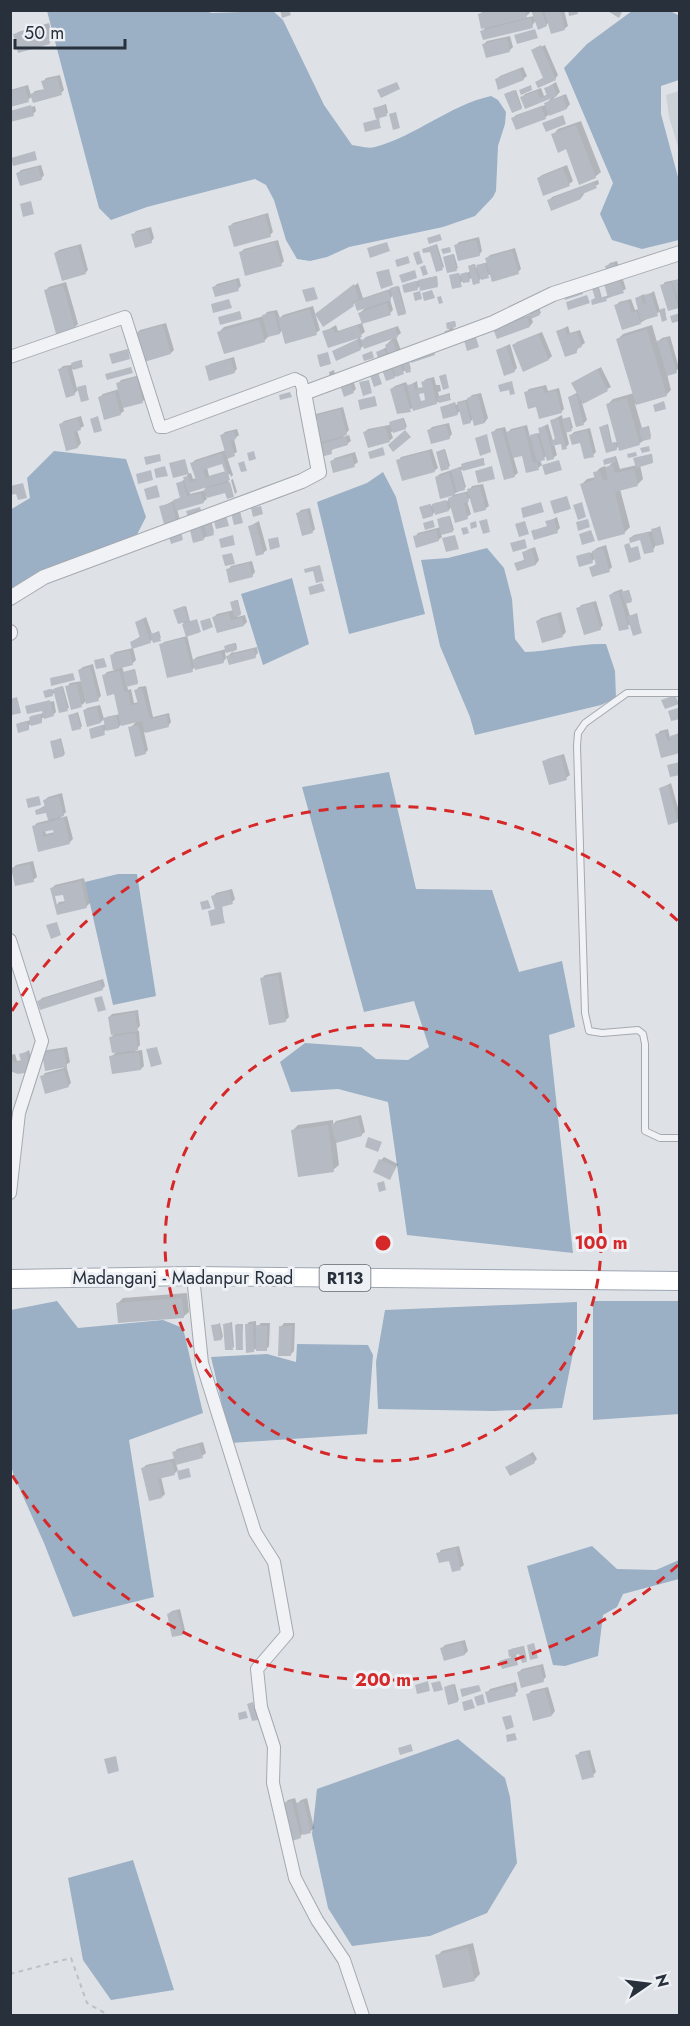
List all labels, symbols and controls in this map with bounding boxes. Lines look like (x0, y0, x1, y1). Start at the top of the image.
scale bar (15, 12, 124, 50)
text: 50 m (24, 20, 64, 46)
text: 100 m (574, 1230, 628, 1256)
centre of rings (373, 1233, 393, 1253)
street label: Madanganj - Madanpur Road (73, 1265, 293, 1291)
road number: R113 (320, 1265, 370, 1291)
text: 200 m (355, 1667, 411, 1693)
north arrow (618, 1954, 678, 2014)
text: N (649, 1972, 675, 1989)

